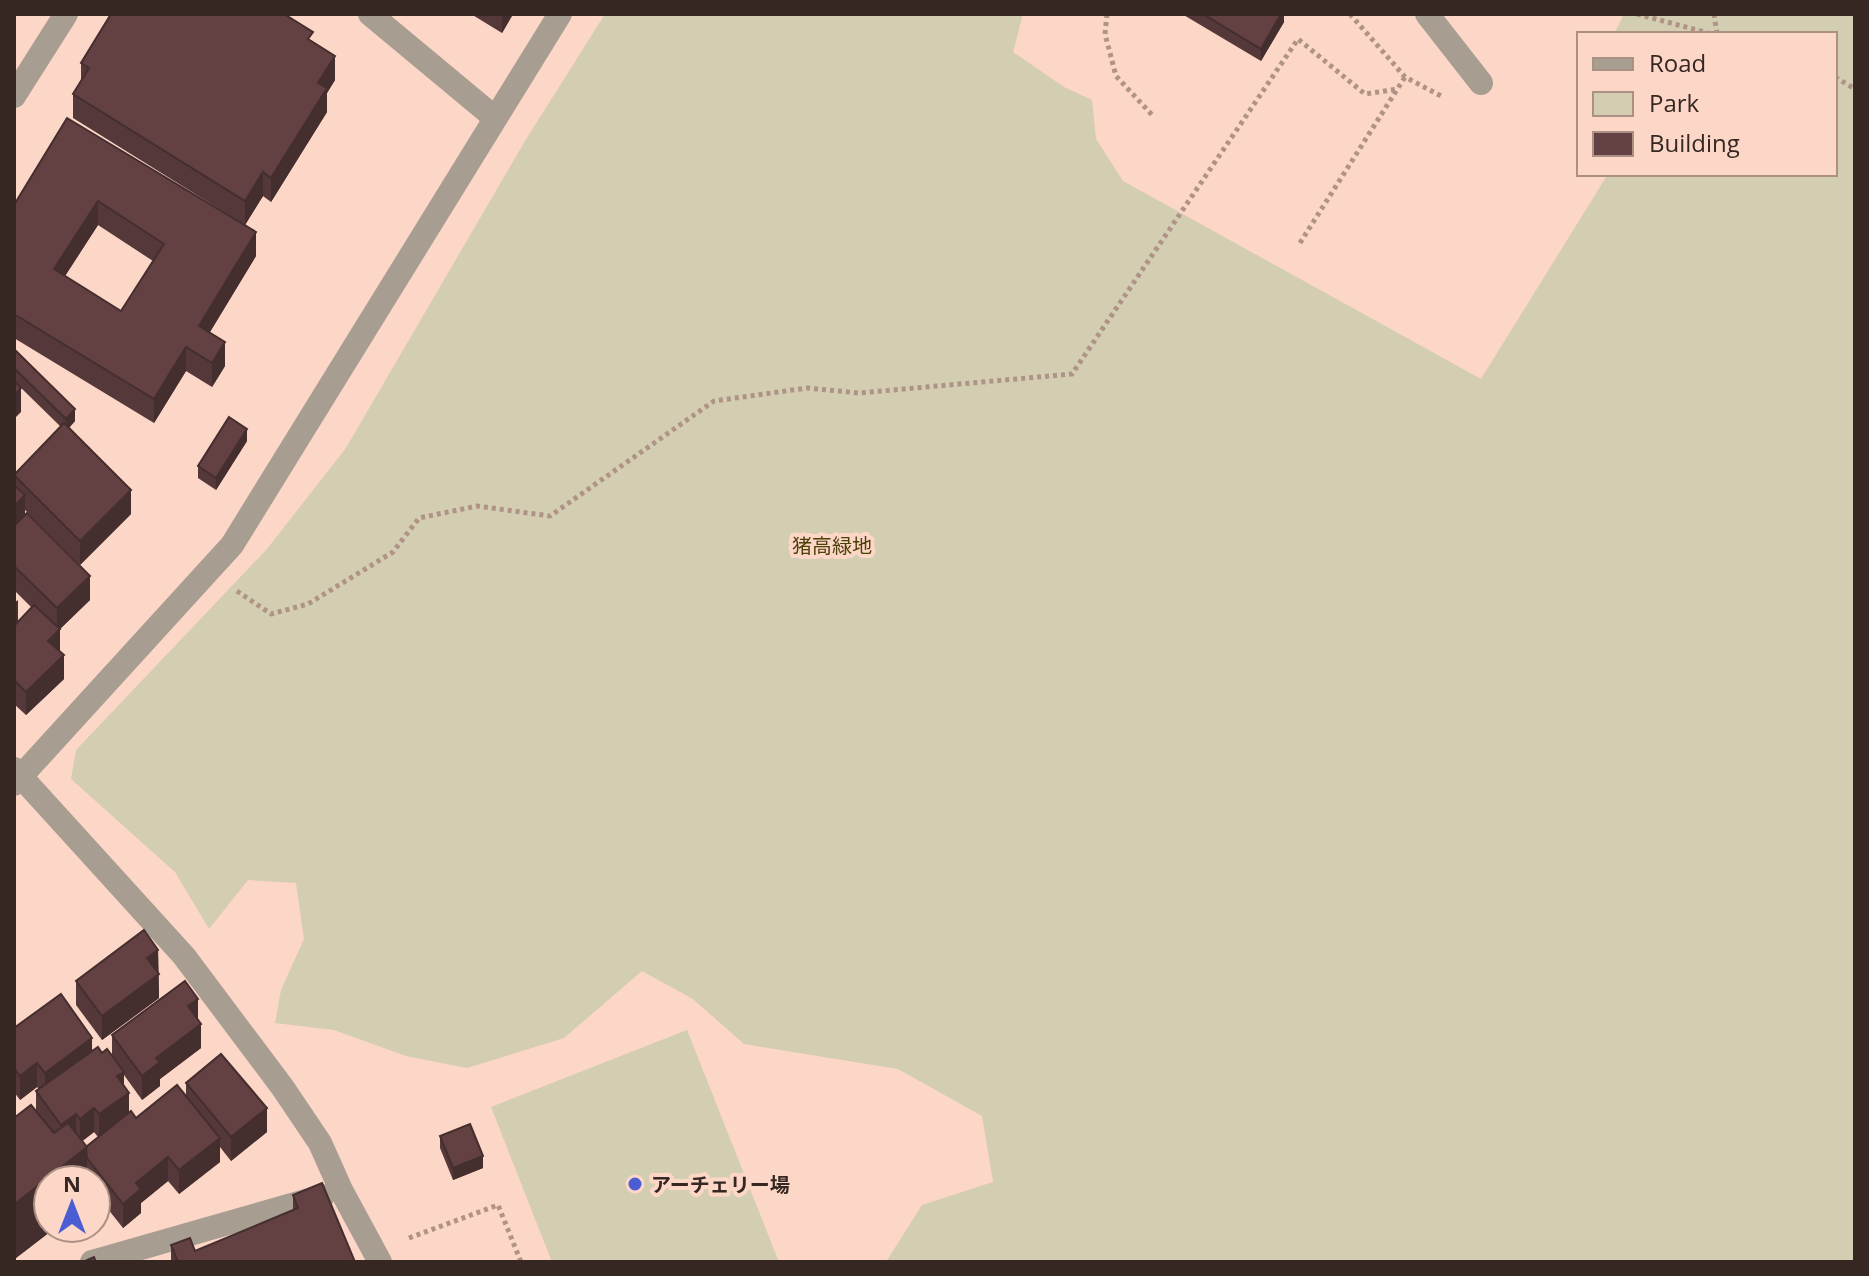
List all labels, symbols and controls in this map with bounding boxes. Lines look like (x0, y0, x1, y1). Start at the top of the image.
legend (1577, 32, 1837, 176)
text: Road (1649, 46, 1706, 79)
text: Park (1649, 86, 1700, 119)
text: Building (1649, 126, 1740, 159)
park label: 猪高緑地 (792, 532, 872, 559)
north arrow (32, 1164, 112, 1244)
text: N (63, 1168, 81, 1198)
place label: アーチェリー場 (651, 1171, 790, 1198)
marker: アーチェリー場 (626, 1175, 644, 1193)

